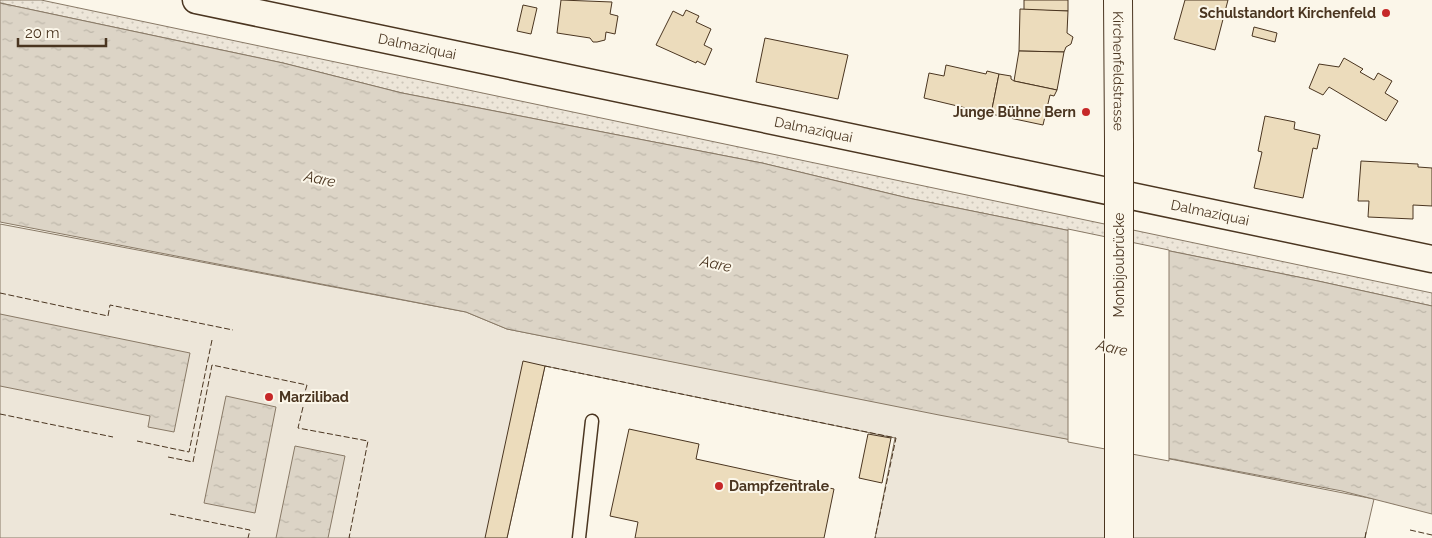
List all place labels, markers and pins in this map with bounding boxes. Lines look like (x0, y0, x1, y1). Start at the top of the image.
place label: Schulstandort Kirchenfeld (1199, 5, 1376, 21)
marker: Schulstandort Kirchenfeld (1380, 7, 1392, 19)
place label: Junge Bühne Bern (953, 104, 1076, 120)
marker: Junge Bühne Bern (1080, 106, 1092, 118)
place label: Marzilibad (279, 389, 349, 405)
marker: Marzilibad (263, 391, 275, 403)
place label: Dampfzentrale (729, 478, 830, 494)
marker: Dampfzentrale (713, 480, 725, 492)

